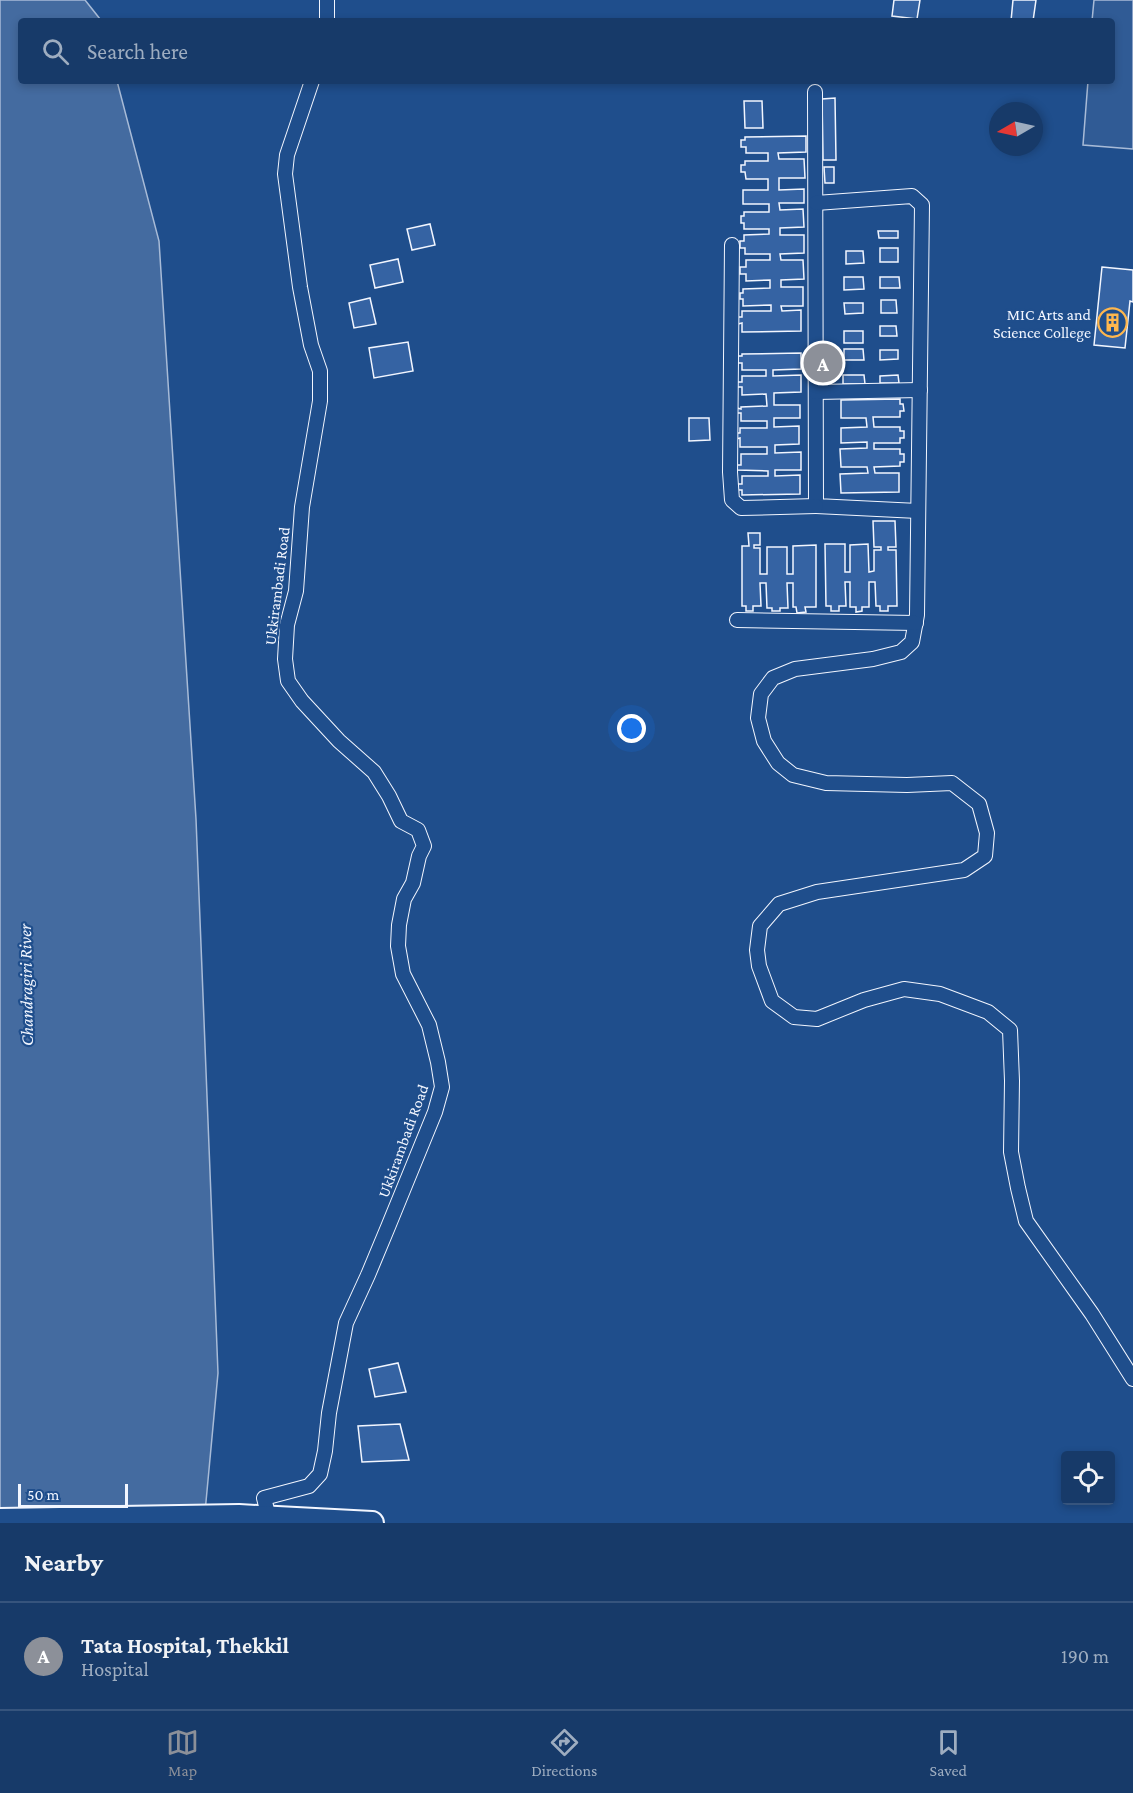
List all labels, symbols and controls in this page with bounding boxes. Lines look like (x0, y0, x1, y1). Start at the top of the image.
search box (18, 18, 1115, 84)
icon: search (39, 35, 72, 68)
text: Search here (87, 39, 188, 64)
north arrow (989, 102, 1043, 156)
place label: MIC Arts and Science College (993, 306, 1092, 342)
building icon: MIC Arts and Science College (1096, 307, 1128, 339)
pin: A (804, 340, 842, 386)
street label: Ukkirambadi Road (261, 525, 293, 646)
your location (617, 714, 646, 743)
water label: Chandragiri River (15, 923, 37, 1046)
street label: Ukkirambadi Road (375, 1082, 432, 1200)
map controls (1061, 1451, 1115, 1505)
button: locate (1061, 1451, 1115, 1505)
scale bar (18, 1481, 128, 1508)
text: 50 m (27, 1486, 59, 1503)
text: Nearby (24, 1548, 103, 1577)
text: Tata Hospital, Thekkil (81, 1633, 289, 1658)
text: A (38, 1645, 49, 1667)
text: 190 m (1061, 1645, 1109, 1667)
text: Hospital (81, 1658, 149, 1680)
tab: Map (166, 1726, 199, 1779)
tab: Directions (531, 1726, 597, 1779)
tab: Saved (929, 1726, 967, 1779)

